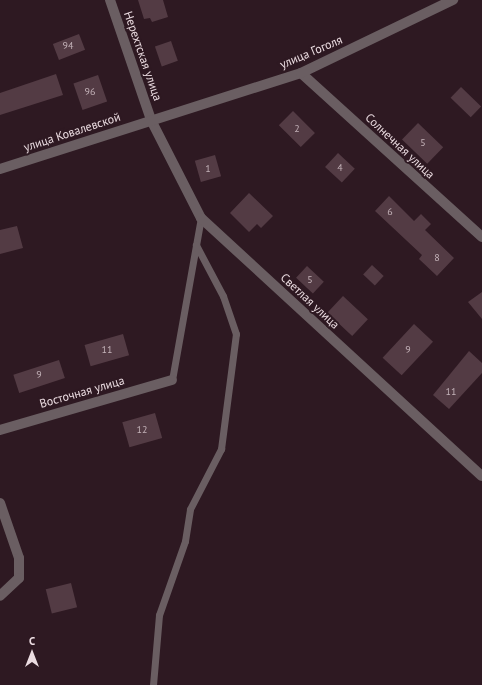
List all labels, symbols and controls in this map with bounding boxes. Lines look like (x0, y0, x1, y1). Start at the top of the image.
street label: Нерехтская улица (121, 9, 165, 103)
street label: улица Гоголя (278, 32, 344, 72)
house number: 94 (63, 40, 73, 52)
house number: 96 (85, 86, 95, 98)
street label: улица Ковалевской (22, 110, 122, 154)
street label: Солнечная улица (362, 110, 438, 182)
house number: 2 (294, 123, 300, 135)
house number: 5 (420, 137, 426, 149)
house number: 4 (337, 162, 343, 174)
house number: 1 (205, 163, 211, 175)
house number: 6 (387, 206, 393, 218)
house number: 8 (434, 252, 440, 264)
street label: Светлая улица (278, 270, 342, 332)
house number: 5 (307, 274, 313, 286)
house number: 11 (102, 344, 112, 356)
house number: 9 (405, 344, 411, 356)
house number: 9 (36, 369, 42, 381)
street label: Восточная улица (38, 373, 126, 411)
house number: 11 (446, 386, 456, 398)
house number: 12 (137, 424, 147, 436)
north arrow (12, 633, 52, 673)
text: С (29, 634, 35, 648)

